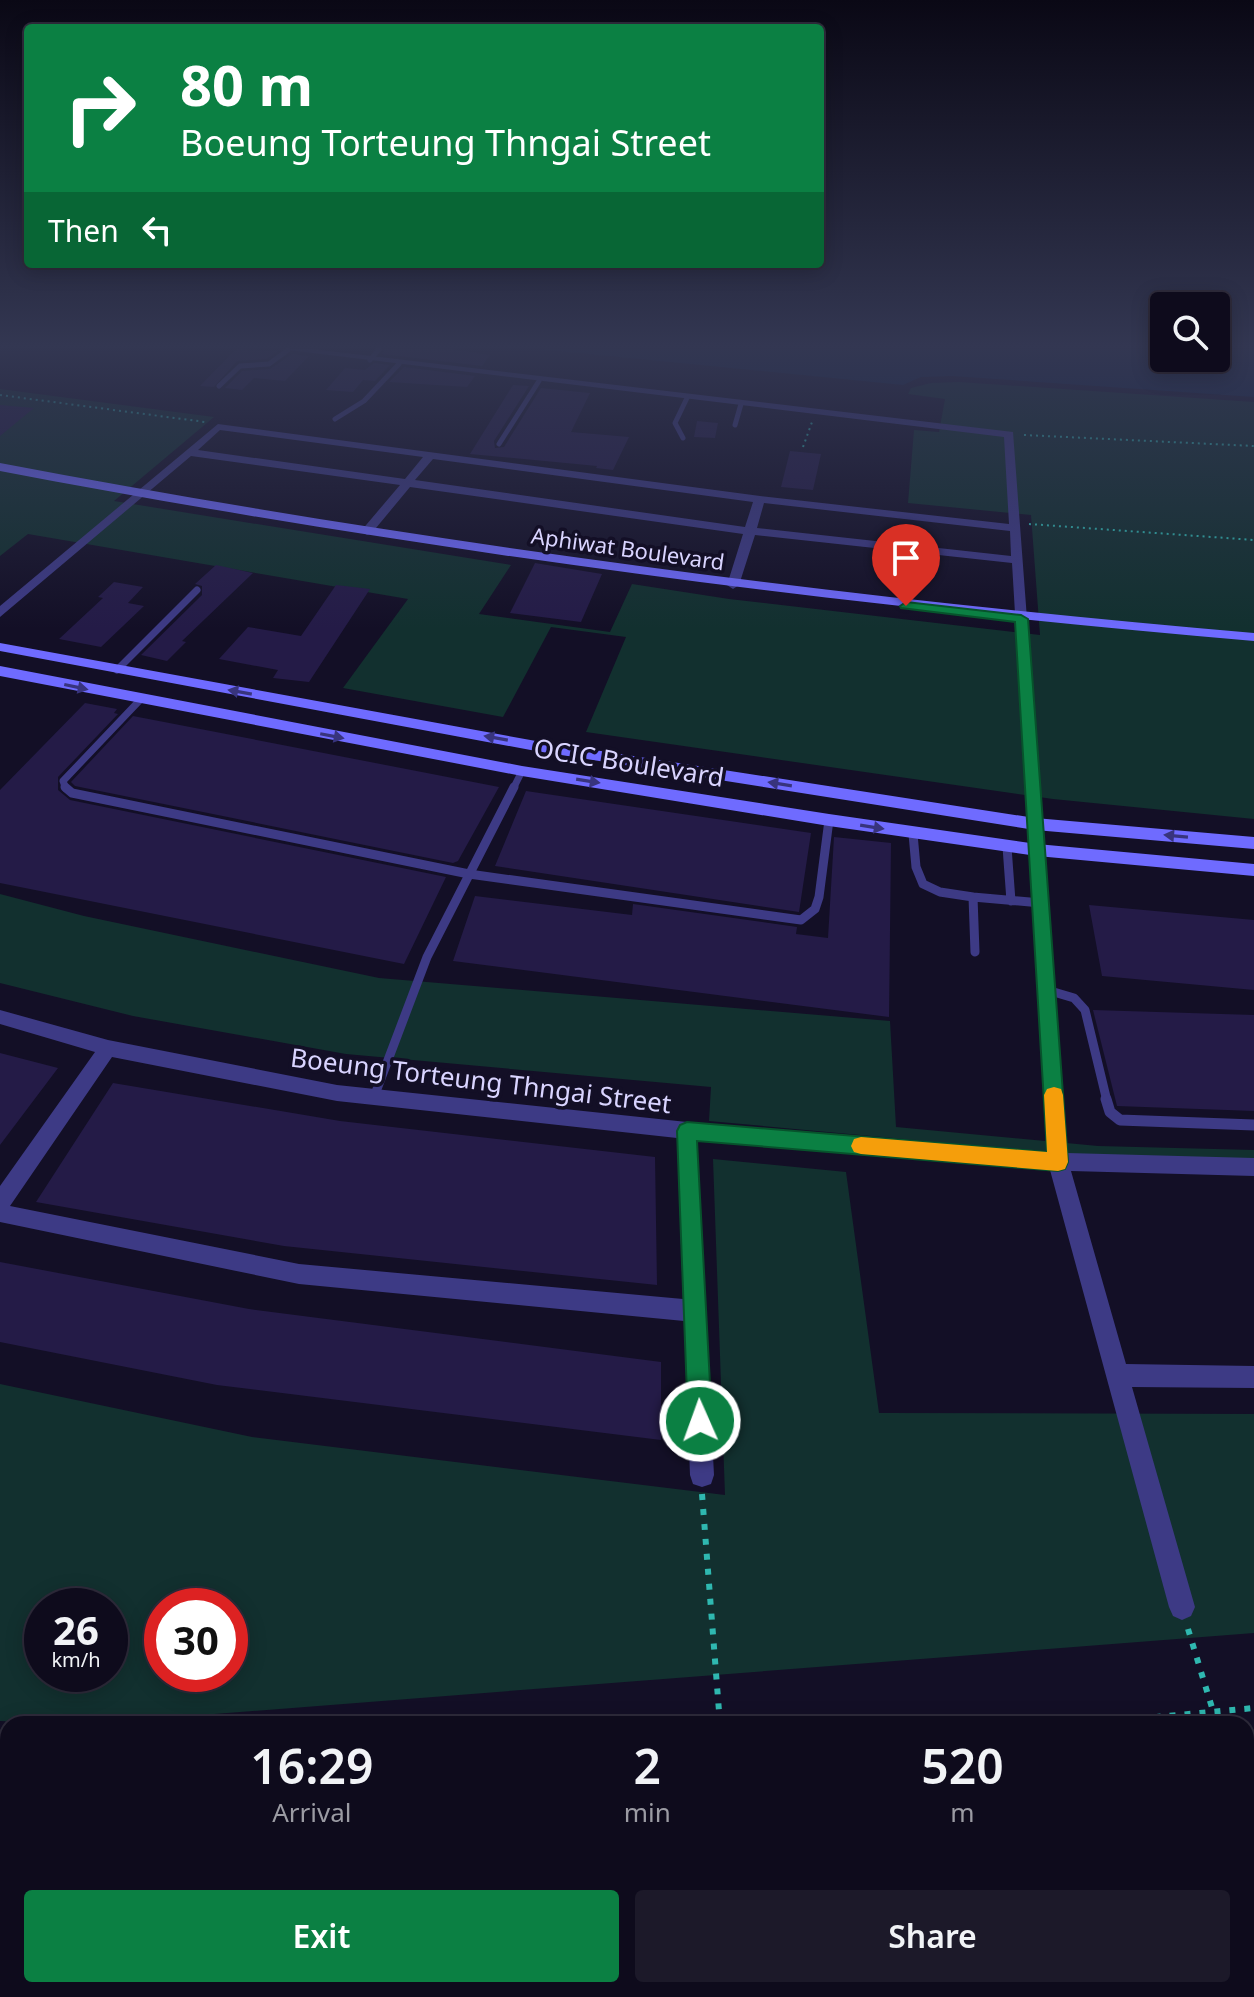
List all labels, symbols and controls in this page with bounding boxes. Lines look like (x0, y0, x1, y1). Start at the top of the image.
text: 80 m (180, 46, 313, 122)
icon: right (48, 56, 152, 160)
text: Boeung Torteung Thngai Street (180, 118, 711, 167)
icon: left (135, 208, 179, 252)
text: Then (48, 210, 119, 251)
map controls (1150, 292, 1230, 372)
button: search (1150, 292, 1230, 372)
street label: Aphiwat Boulevard (530, 520, 726, 576)
pin (872, 524, 940, 606)
icon: arrive (884, 536, 928, 580)
one-way arrow (64, 681, 89, 693)
one-way arrow (227, 686, 252, 698)
street label: OCIC Boulevard (531, 729, 727, 795)
one-way arrow (319, 730, 344, 742)
one-way arrow (483, 732, 508, 744)
one-way arrow (575, 776, 600, 788)
one-way arrow (767, 777, 792, 790)
one-way arrow (860, 821, 885, 834)
one-way arrow (1163, 830, 1188, 843)
street label: Boeung Torteung Thngai Street (289, 1039, 673, 1121)
position arrow (658, 1379, 742, 1463)
speed limit sign: 30 (144, 1588, 248, 1692)
text: 26 (53, 1602, 99, 1657)
text: km/h (51, 1646, 101, 1673)
text: 16:29 (250, 1733, 373, 1798)
text: 2 (634, 1733, 661, 1798)
text: 520 (921, 1733, 1004, 1798)
text: Arrival (272, 1794, 352, 1830)
text: min (624, 1794, 671, 1830)
text: m (950, 1794, 975, 1830)
button: Exit (24, 1890, 619, 1982)
button: Share (635, 1890, 1230, 1982)

